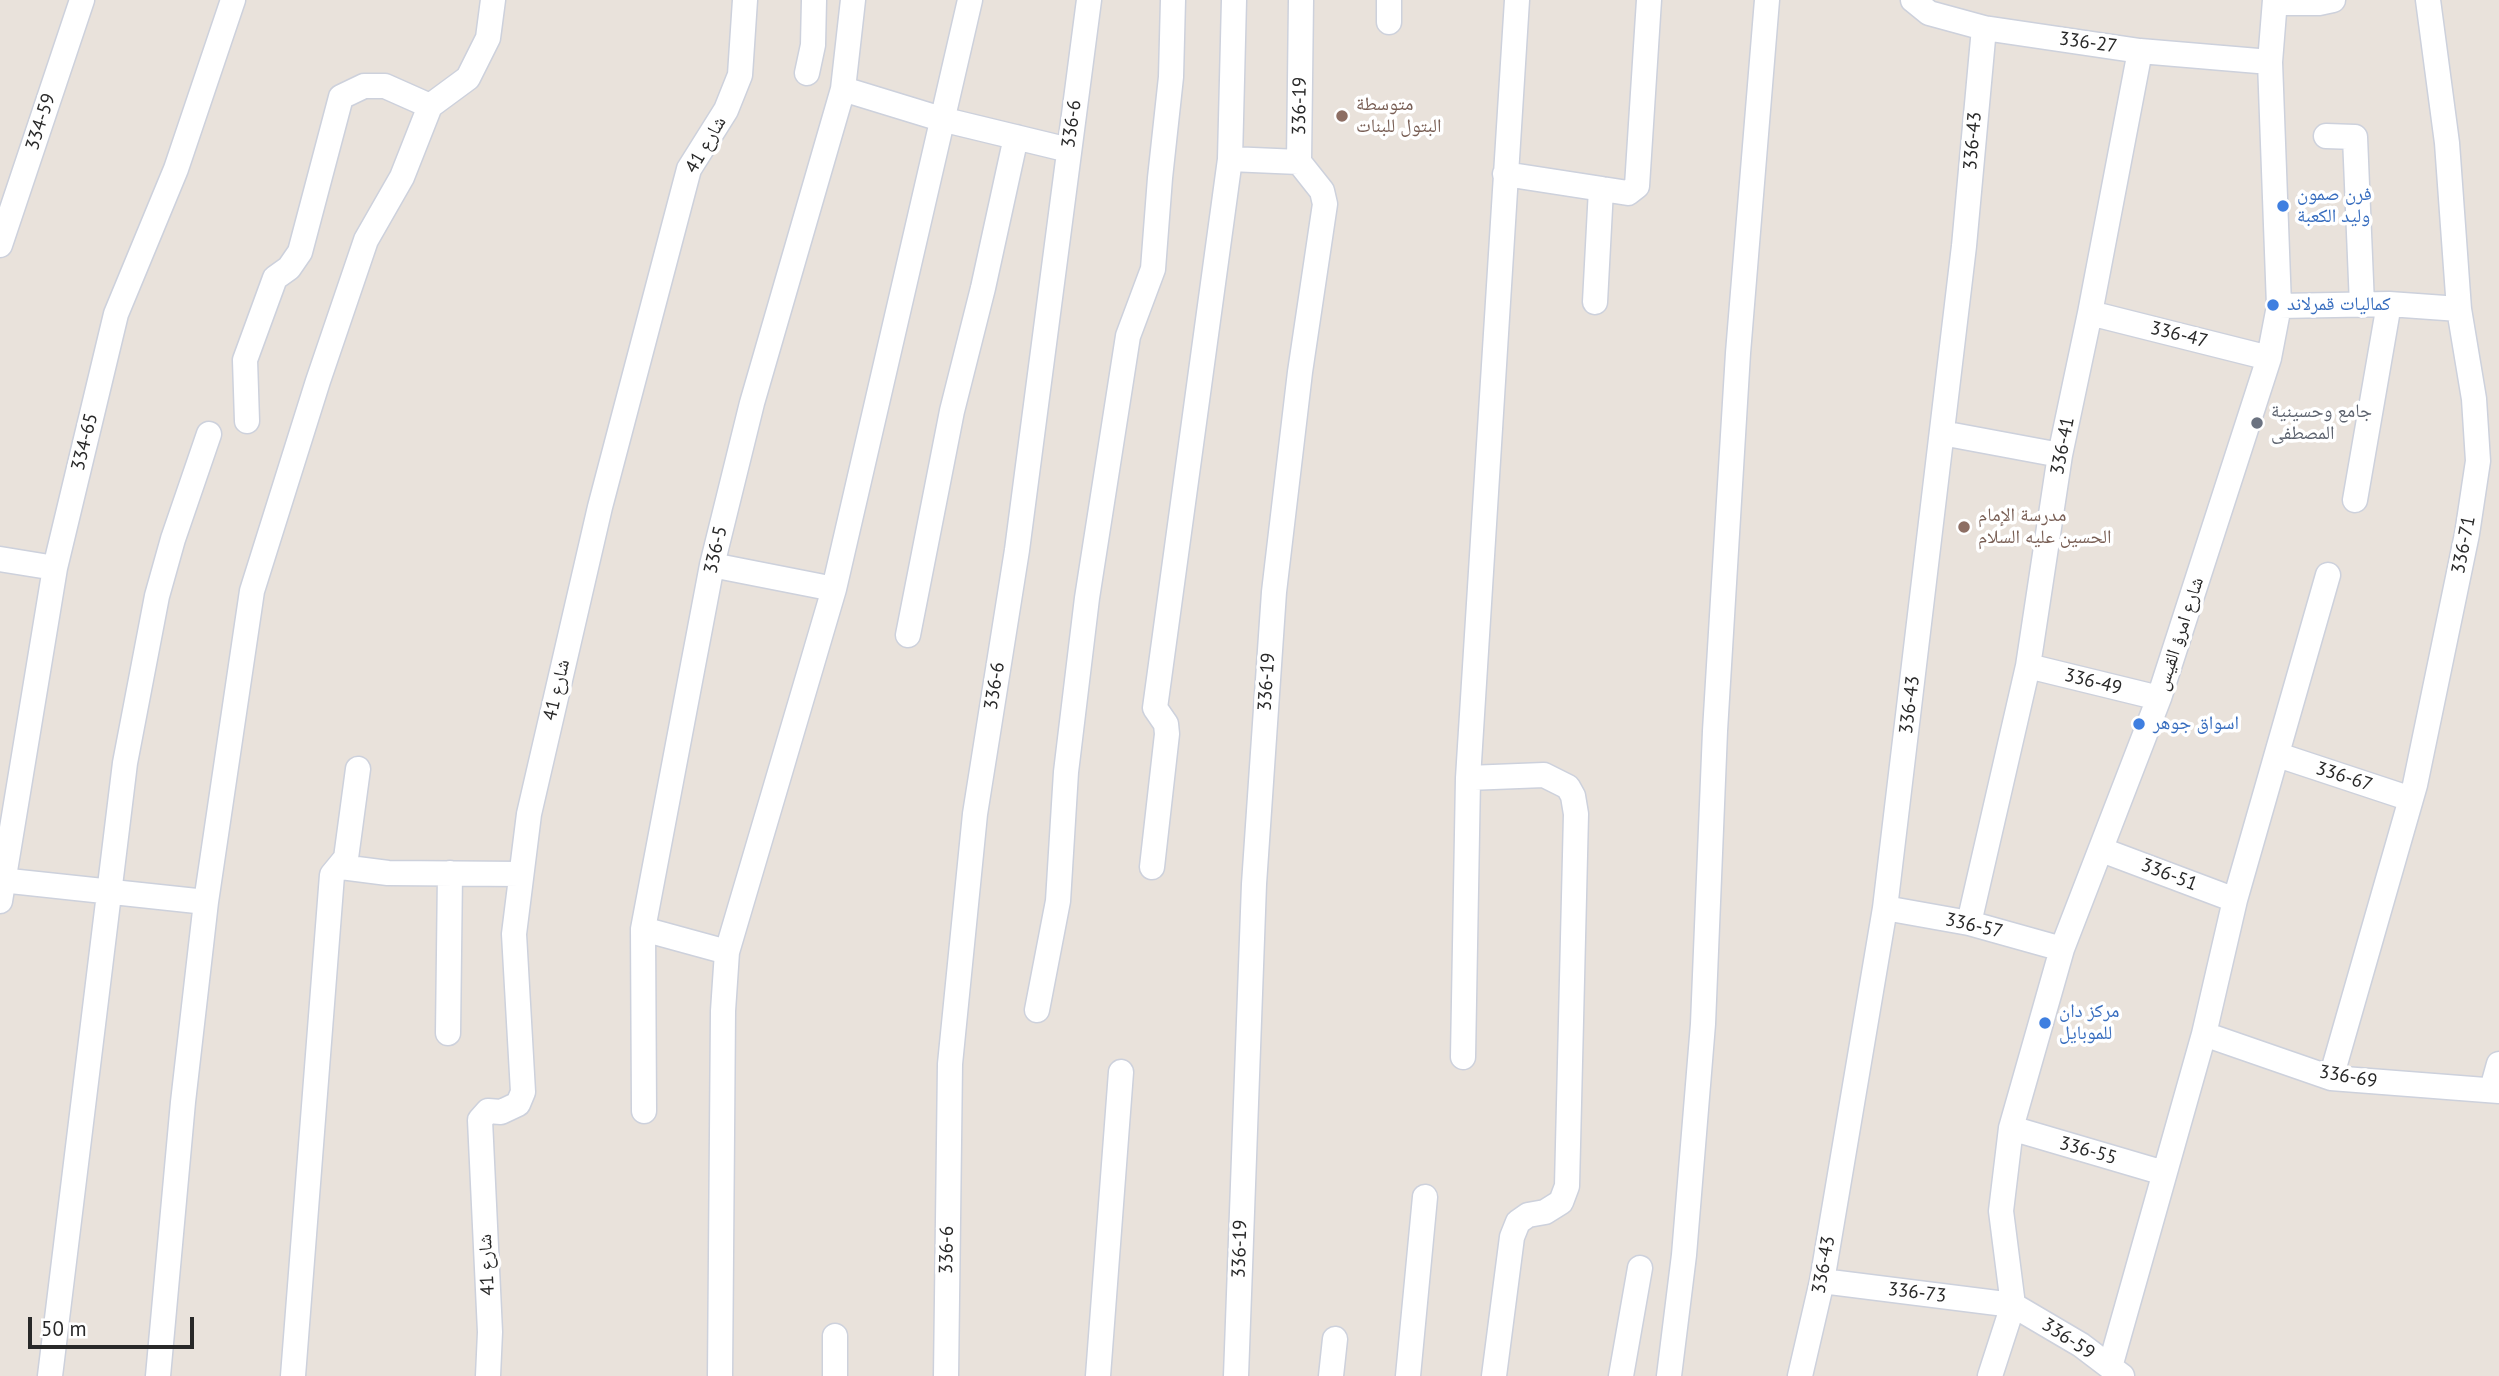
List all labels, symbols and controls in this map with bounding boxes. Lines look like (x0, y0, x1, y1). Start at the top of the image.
street label: 336-27 (2057, 28, 2119, 58)
street label: 336-19 (1288, 76, 1312, 136)
street label: 334-59 (21, 91, 61, 153)
place label: متوسطة البتول للبنات (1356, 94, 1441, 138)
street label: 336-6 (1057, 99, 1087, 149)
marker: متوسطة البتول للبنات (1334, 108, 1350, 124)
street label: 336-43 (1959, 111, 1987, 171)
street label: شارع 41 (681, 112, 731, 178)
place label: فرن صمون وليد الكعبة (2297, 184, 2372, 228)
marker: فرن صمون وليد الكعبة (2275, 198, 2291, 214)
place label: كماليات قمرلاند (2287, 294, 2391, 316)
marker: كماليات قمرلاند (2265, 297, 2281, 313)
street label: 336-47 (2148, 317, 2210, 353)
place label: جامع وحسينية المصطفى (2271, 401, 2372, 445)
street label: 334-65 (67, 411, 103, 473)
street label: 336-41 (2046, 415, 2080, 477)
marker: جامع وحسينية المصطفى (2249, 415, 2265, 431)
place label: مدرسة الإمام الحسين عليه السلام (1978, 505, 2112, 549)
street label: 336-71 (2447, 514, 2481, 576)
marker: مدرسة الإمام الحسين عليه السلام (1956, 519, 1972, 535)
street label: 336-5 (699, 524, 733, 576)
street label: شارع امرؤ القيس (2151, 574, 2209, 694)
street label: 336-19 (1254, 652, 1280, 712)
street label: شارع 41 (539, 657, 575, 723)
street label: 336-6 (980, 660, 1010, 712)
street label: 336-49 (2062, 664, 2124, 700)
street label: 336-43 (1895, 675, 1925, 735)
place label: اسواق جوهر (2153, 713, 2239, 735)
marker: اسواق جوهر (2131, 716, 2147, 732)
street label: 336-67 (2313, 757, 2375, 797)
street label: 336-51 (2138, 854, 2200, 896)
street label: 336-57 (1943, 908, 2005, 944)
place label: مركز دان للموبايل (2059, 1001, 2119, 1045)
marker: مركز دان للموبايل (2037, 1015, 2053, 1031)
street label: 336-69 (2317, 1061, 2379, 1093)
street label: 336-55 (2057, 1132, 2119, 1170)
street label: 336-19 (1228, 1219, 1252, 1279)
street label: 336-6 (935, 1226, 959, 1274)
street label: شارع 41 (474, 1233, 500, 1297)
street label: 336-43 (1808, 1234, 1840, 1296)
street label: 336-73 (1887, 1278, 1947, 1308)
scale bar (32, 1302, 198, 1346)
street label: 336-59 (2037, 1313, 2099, 1365)
text: 50 m (41, 1315, 87, 1342)

